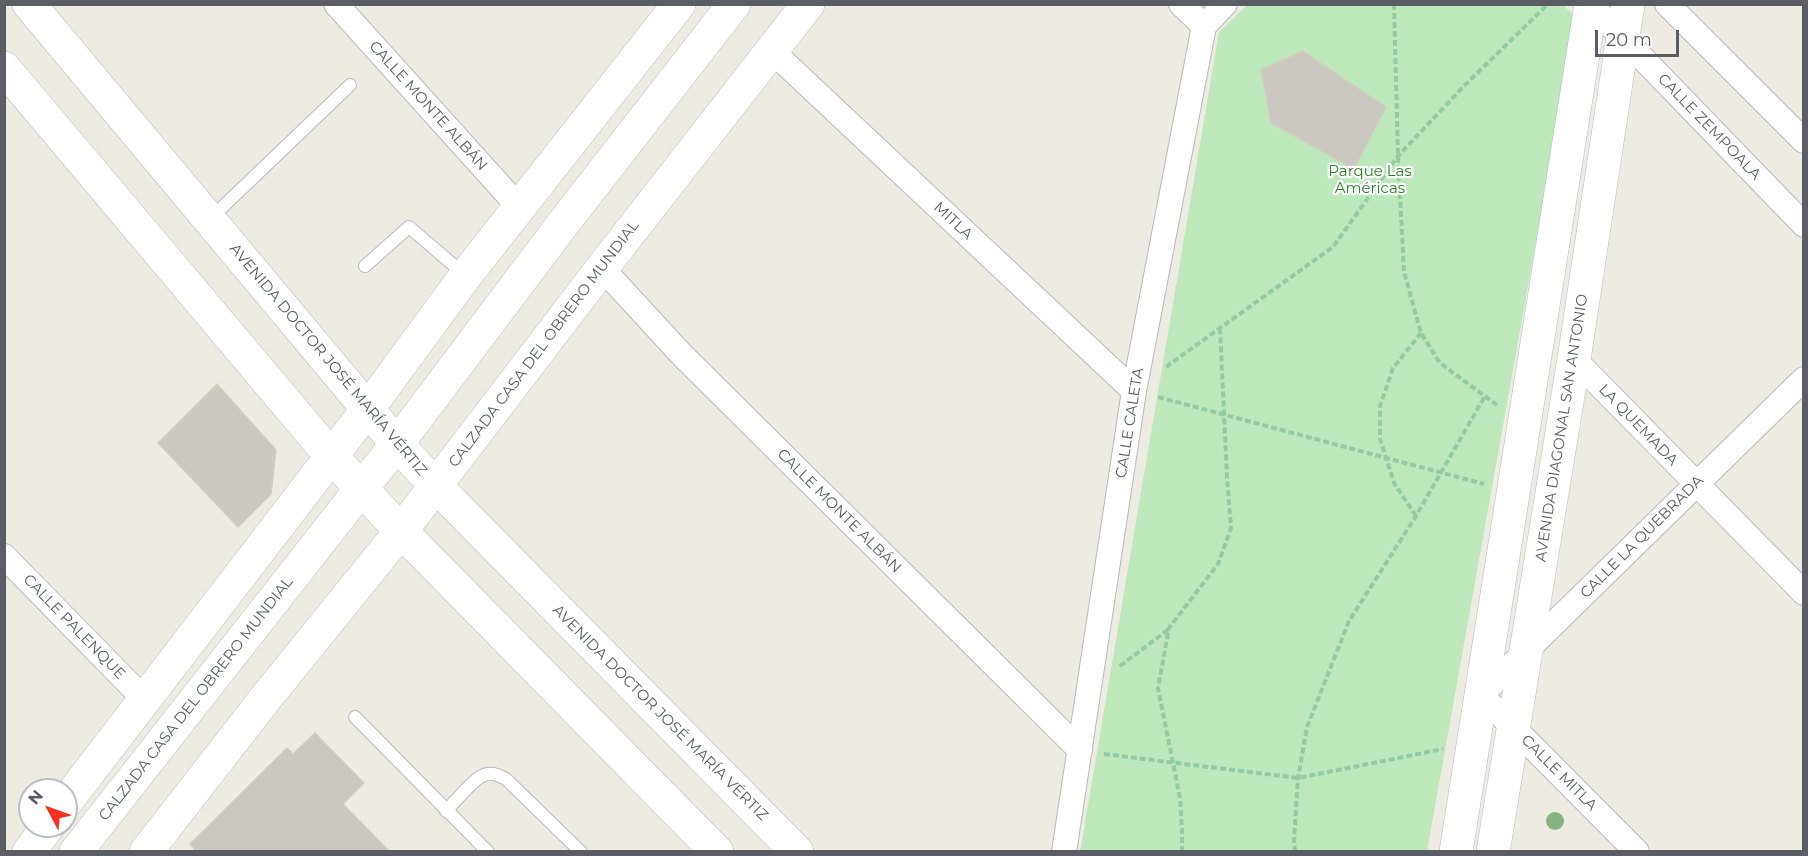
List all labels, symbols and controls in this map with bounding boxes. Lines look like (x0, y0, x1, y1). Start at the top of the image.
scale bar (1598, 18, 1682, 56)
text: 20 m (1606, 29, 1652, 51)
street label: CALLE MONTE ALBÁN (365, 37, 491, 175)
street label: CALLE ZEMPOALA (1654, 70, 1764, 184)
park label: Parque Las Américas (1328, 163, 1412, 198)
street label: MITLA (930, 198, 976, 244)
street label: CALZADA CASA DEL OBRERO MUNDIAL (445, 217, 643, 471)
street label: AVENIDA DOCTOR JOSÉ MARÍA VÉRTIZ (225, 240, 431, 480)
street label: AVENIDA DIAGONAL SAN ANTONIO (1532, 293, 1592, 563)
street label: CALLE CALETA (1112, 366, 1148, 480)
street label: LA QUEMADA (1595, 381, 1681, 469)
street label: CALLE MONTE ALBÁN (773, 445, 905, 577)
street label: CALLE LA QUEBRADA (1577, 472, 1707, 602)
street label: CALLE PALENQUE (19, 571, 129, 683)
street label: CALZADA CASA DEL OBRERO MUNDIAL (95, 573, 297, 825)
street label: AVENIDA DOCTOR JOSÉ MARÍA VÉRTIZ (548, 601, 772, 825)
street label: CALLE MITLA (1517, 731, 1601, 815)
north arrow (18, 778, 78, 838)
text: N (24, 786, 47, 808)

